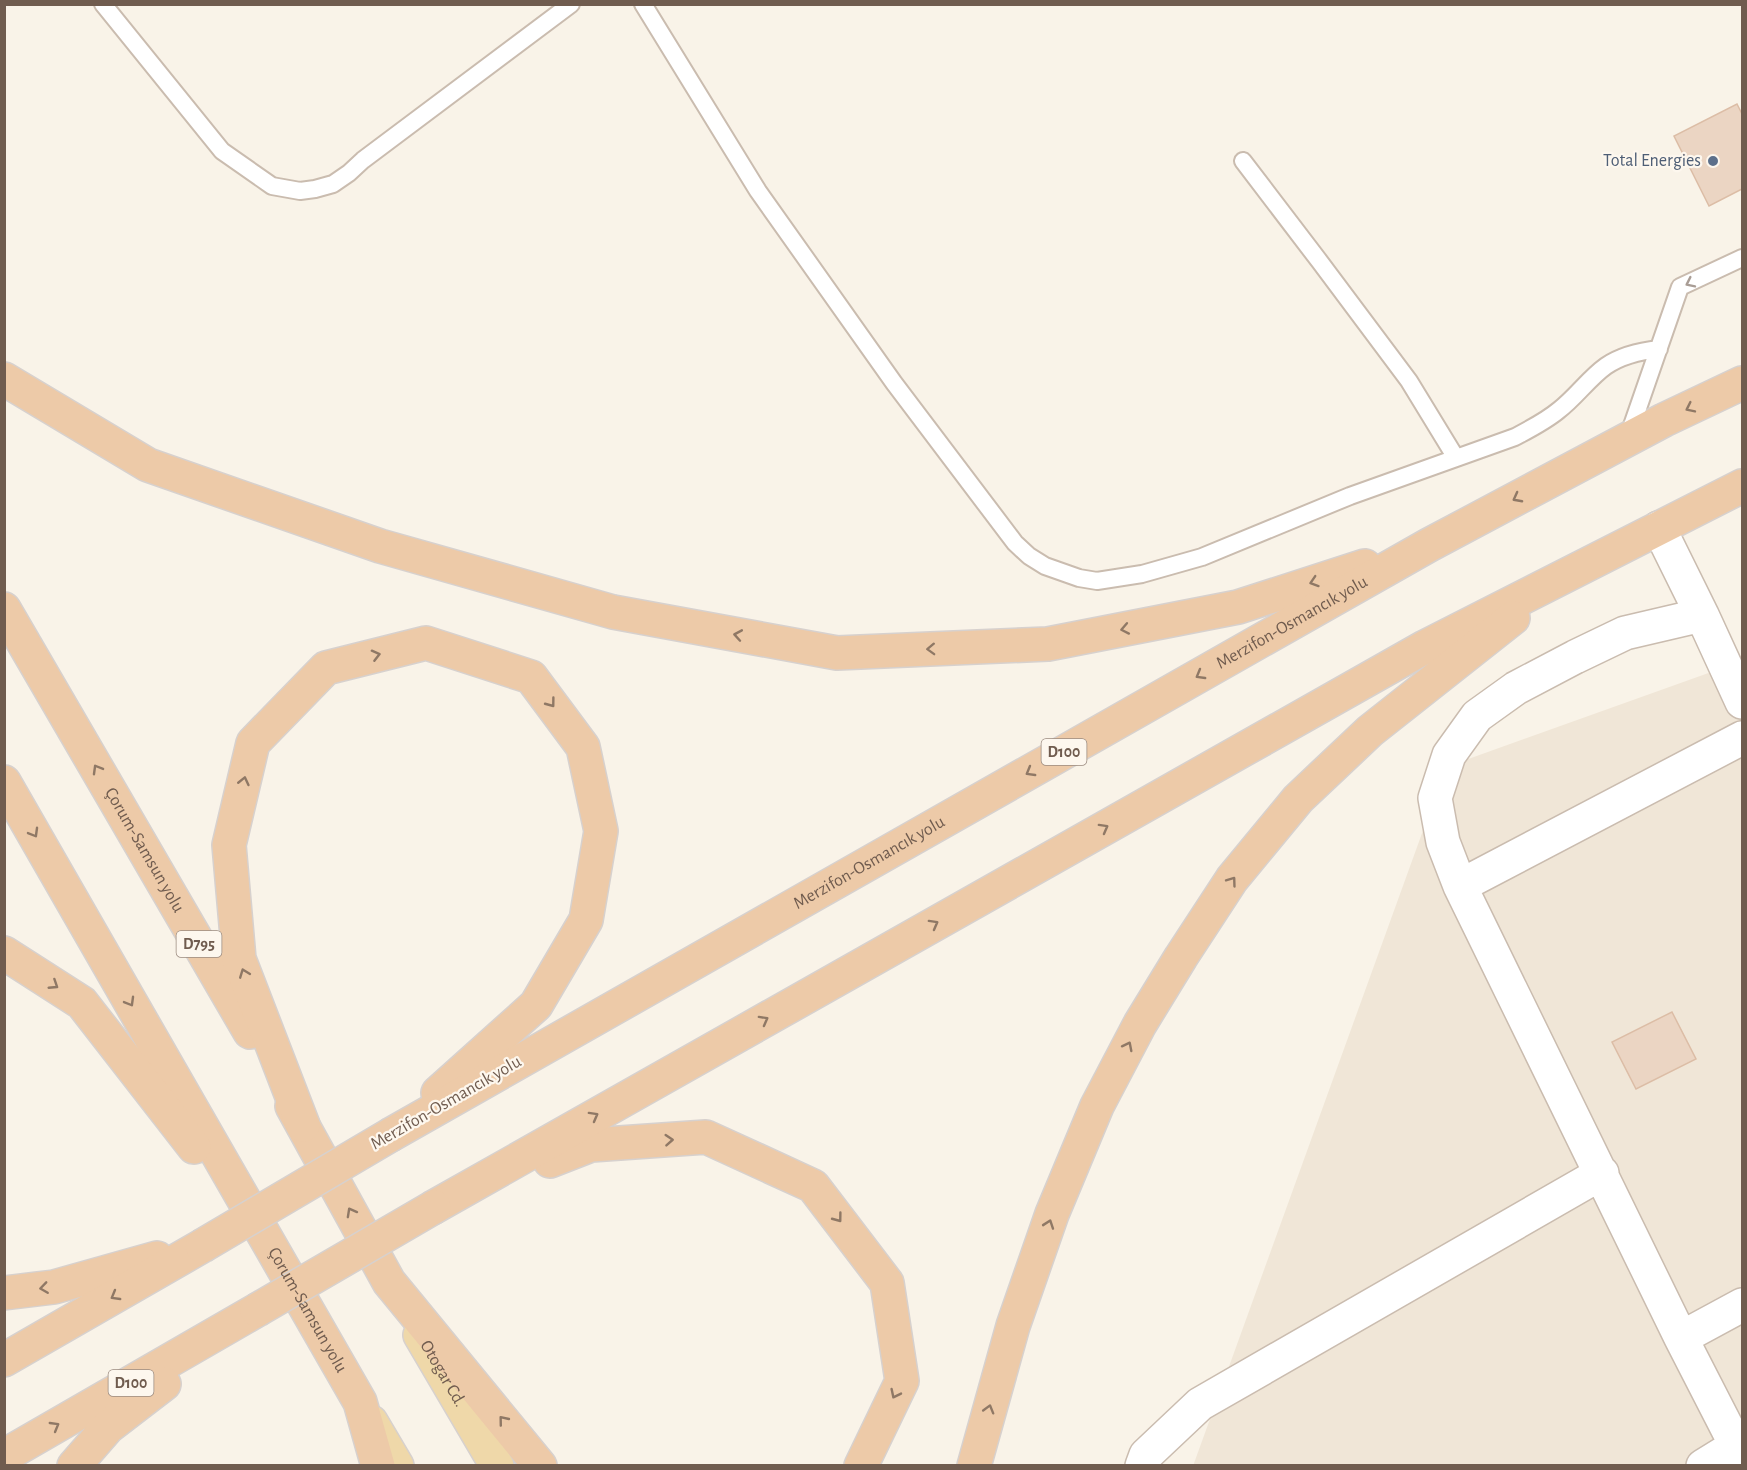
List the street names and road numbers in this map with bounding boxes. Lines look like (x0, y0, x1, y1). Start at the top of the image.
street label: Merzifon-Osmancık yolu (1213, 573, 1371, 673)
road number: D100 (1042, 739, 1086, 765)
street label: Çorum-Samsun yolu (101, 785, 187, 916)
street label: Merzifon-Osmancık yolu (791, 813, 948, 913)
road number: D795 (176, 931, 222, 957)
street label: Merzifon-Osmancık yolu (368, 1053, 524, 1153)
street label: Çorum-Samsun yolu (264, 1245, 350, 1376)
street label: Otogar Cd. (416, 1337, 469, 1410)
road number: D100 (108, 1370, 154, 1396)

